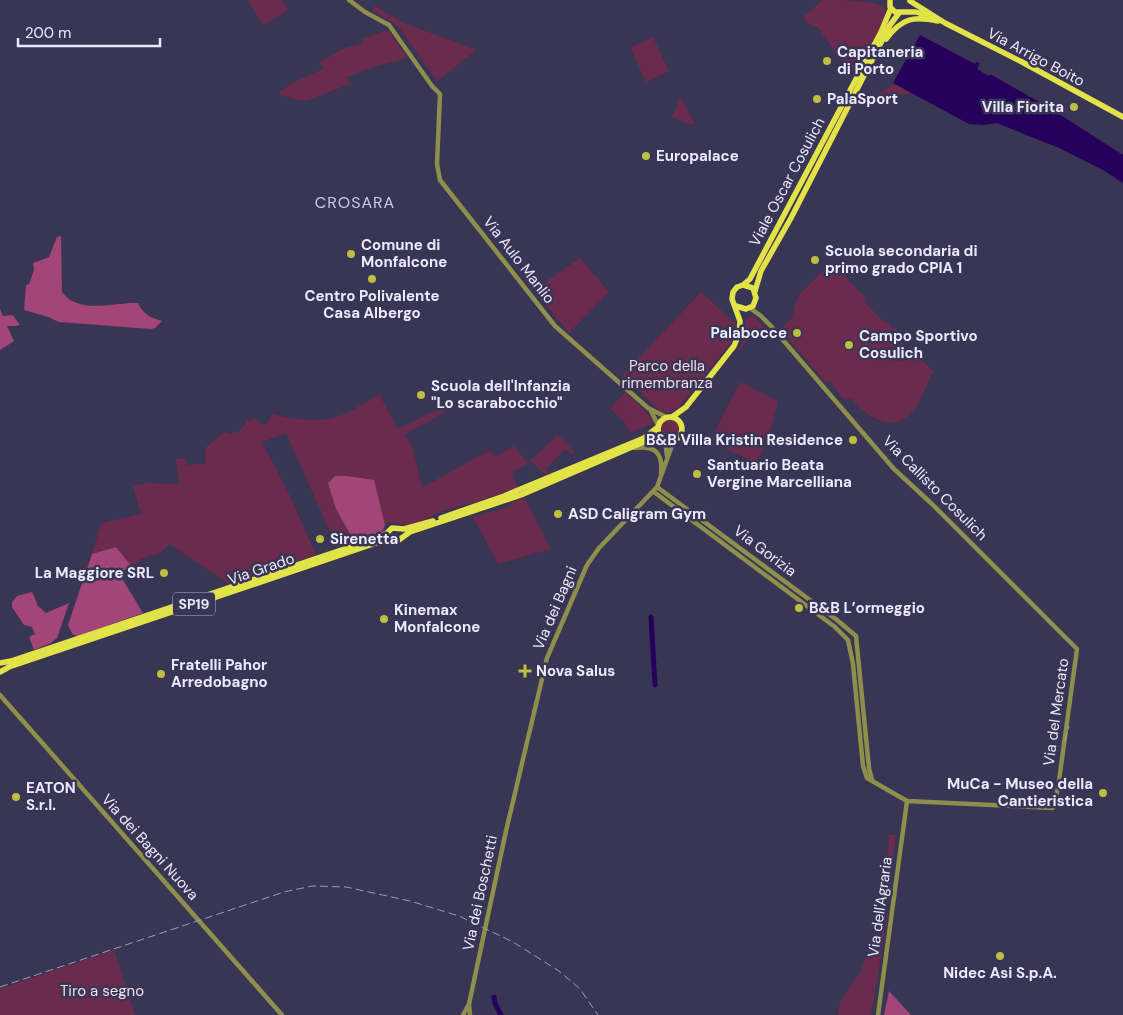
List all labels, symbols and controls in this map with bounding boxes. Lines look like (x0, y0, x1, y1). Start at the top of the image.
scale bar (18, 15, 160, 47)
text: 200 m (25, 23, 71, 43)
street label: Via Arrigo Boito (984, 23, 1088, 91)
place label: Capitaneria di Porto (837, 42, 923, 79)
marker: Capitaneria di Porto (821, 55, 833, 67)
place label: PalaSport (827, 89, 898, 109)
marker: PalaSport (811, 93, 823, 105)
place label: Villa Fiorita (982, 97, 1064, 117)
marker: Villa Fiorita (1068, 101, 1080, 113)
street label: Viale Oscar Cosulich (745, 114, 829, 250)
place label: Europalace (656, 146, 739, 166)
marker: Europalace (640, 150, 652, 162)
district label: CROSARA (315, 192, 395, 213)
street label: Via Aulo Manlio (479, 212, 559, 308)
place label: Comune di Monfalcone (361, 235, 447, 272)
place label: Scuola secondaria di primo grado CPIA 1 (825, 241, 978, 278)
marker: Comune di Monfalcone (345, 248, 357, 260)
marker: Scuola secondaria di primo grado CPIA 1 (809, 254, 821, 266)
marker: Centro Polivalente Casa Albergo (366, 273, 378, 285)
place label: Centro Polivalente Casa Albergo (304, 286, 440, 323)
place label: Palabocce (710, 323, 787, 343)
place label: Campo Sportivo Cosulich (859, 326, 978, 363)
marker: Palabocce (791, 327, 803, 339)
marker: Campo Sportivo Cosulich (843, 339, 855, 351)
park label: Parco della rimembranza (621, 356, 713, 393)
place label: Scuola dell'Infanzia "Lo scarabocchio" (431, 376, 571, 413)
marker: Scuola dell'Infanzia "Lo scarabocchio" (415, 389, 427, 401)
place label: B&B Villa Kristin Residence (646, 430, 843, 450)
street label: Via Callisto Cosulich (878, 431, 992, 545)
marker: B&B Villa Kristin Residence (847, 434, 859, 446)
place label: Santuario Beata Vergine Marcelliana (707, 455, 852, 492)
marker: Santuario Beata Vergine Marcelliana (691, 468, 703, 480)
place label: ASD Caligram Gym (568, 504, 706, 524)
marker: ASD Caligram Gym (552, 508, 564, 520)
street label: Via Gorizia (729, 521, 801, 581)
place label: Sirenetta (330, 529, 398, 549)
marker: Sirenetta (314, 533, 326, 545)
street label: Via Grado (225, 548, 297, 590)
place label: La Maggiore SRL (35, 563, 154, 583)
street label: Via dei Bagni (528, 563, 582, 653)
marker: La Maggiore SRL (158, 567, 170, 579)
road number: SP19 (173, 592, 215, 616)
place label: B&B L’ormeggio (809, 598, 925, 618)
place label: Kinemax Monfalcone (394, 600, 480, 637)
marker: B&B L’ormeggio (793, 602, 805, 614)
marker: Kinemax Monfalcone (378, 613, 390, 625)
place label: Fratelli Pahor Arredobagno (171, 655, 268, 692)
street label: Via del Mercato (1039, 657, 1073, 767)
place label: Nova Salus (536, 661, 615, 681)
marker: Nova Salus (518, 664, 532, 678)
marker: Fratelli Pahor Arredobagno (155, 668, 167, 680)
place label: MuCa - Museo della Cantieristica (947, 774, 1093, 811)
place label: EATON S.r.l. (26, 778, 76, 815)
marker: MuCa - Museo della Cantieristica (1097, 787, 1109, 799)
street label: Via dei Bagni Nuova (97, 790, 203, 904)
marker: EATON S.r.l. (10, 791, 22, 803)
street label: Via dei Boschetti (458, 833, 502, 953)
street label: Via dell'Agraria (863, 855, 897, 959)
marker: Nidec Asi S.p.A. (994, 950, 1006, 962)
place label: Nidec Asi S.p.A. (943, 963, 1057, 983)
park label: Tiro a segno (60, 981, 144, 1001)

